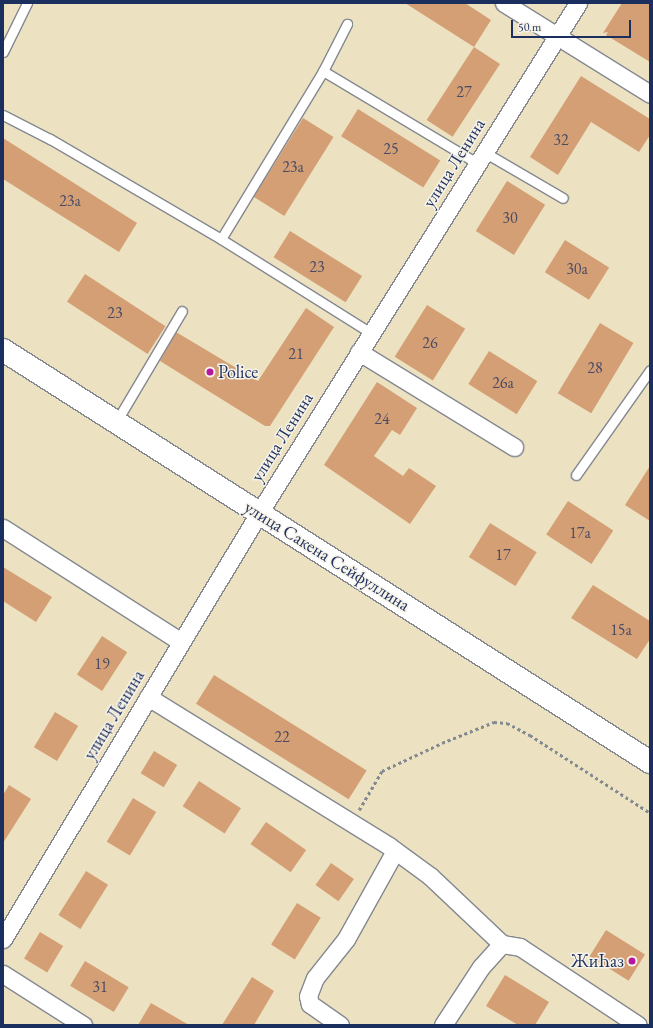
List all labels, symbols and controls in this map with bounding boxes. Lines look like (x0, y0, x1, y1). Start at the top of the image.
scale bar (513, 12, 633, 38)
text: 50 m (518, 19, 541, 35)
house number: 27 (456, 82, 472, 102)
street label: улица Ленина (418, 114, 490, 212)
house number: 32 (553, 130, 569, 150)
house number: 25 (383, 139, 399, 159)
house number: 23а (282, 157, 304, 177)
house number: 23а (59, 191, 81, 211)
house number: 30 (502, 208, 518, 228)
house number: 23 (309, 257, 325, 277)
house number: 30а (566, 259, 588, 279)
house number: 23 (107, 303, 123, 323)
house number: 26 (422, 333, 438, 353)
house number: 21 (288, 344, 304, 364)
house number: 28 (587, 358, 603, 378)
place label: Police (218, 361, 258, 383)
marker: Police (205, 367, 215, 377)
house number: 26а (492, 373, 514, 393)
street label: улица Ленина (246, 388, 318, 486)
house number: 24 (374, 409, 390, 429)
street label: улица Сакена Сейфуллина (240, 496, 414, 616)
house number: 17а (569, 523, 591, 543)
house number: 17 (495, 545, 511, 565)
house number: 15а (610, 620, 632, 640)
house number: 19 (94, 654, 110, 674)
street label: улица Ленина (79, 666, 149, 764)
house number: 22 (274, 727, 290, 747)
place label: ЖиҺаз (571, 950, 624, 972)
marker: ЖиҺаз (627, 956, 637, 966)
house number: 31 (92, 977, 108, 997)

